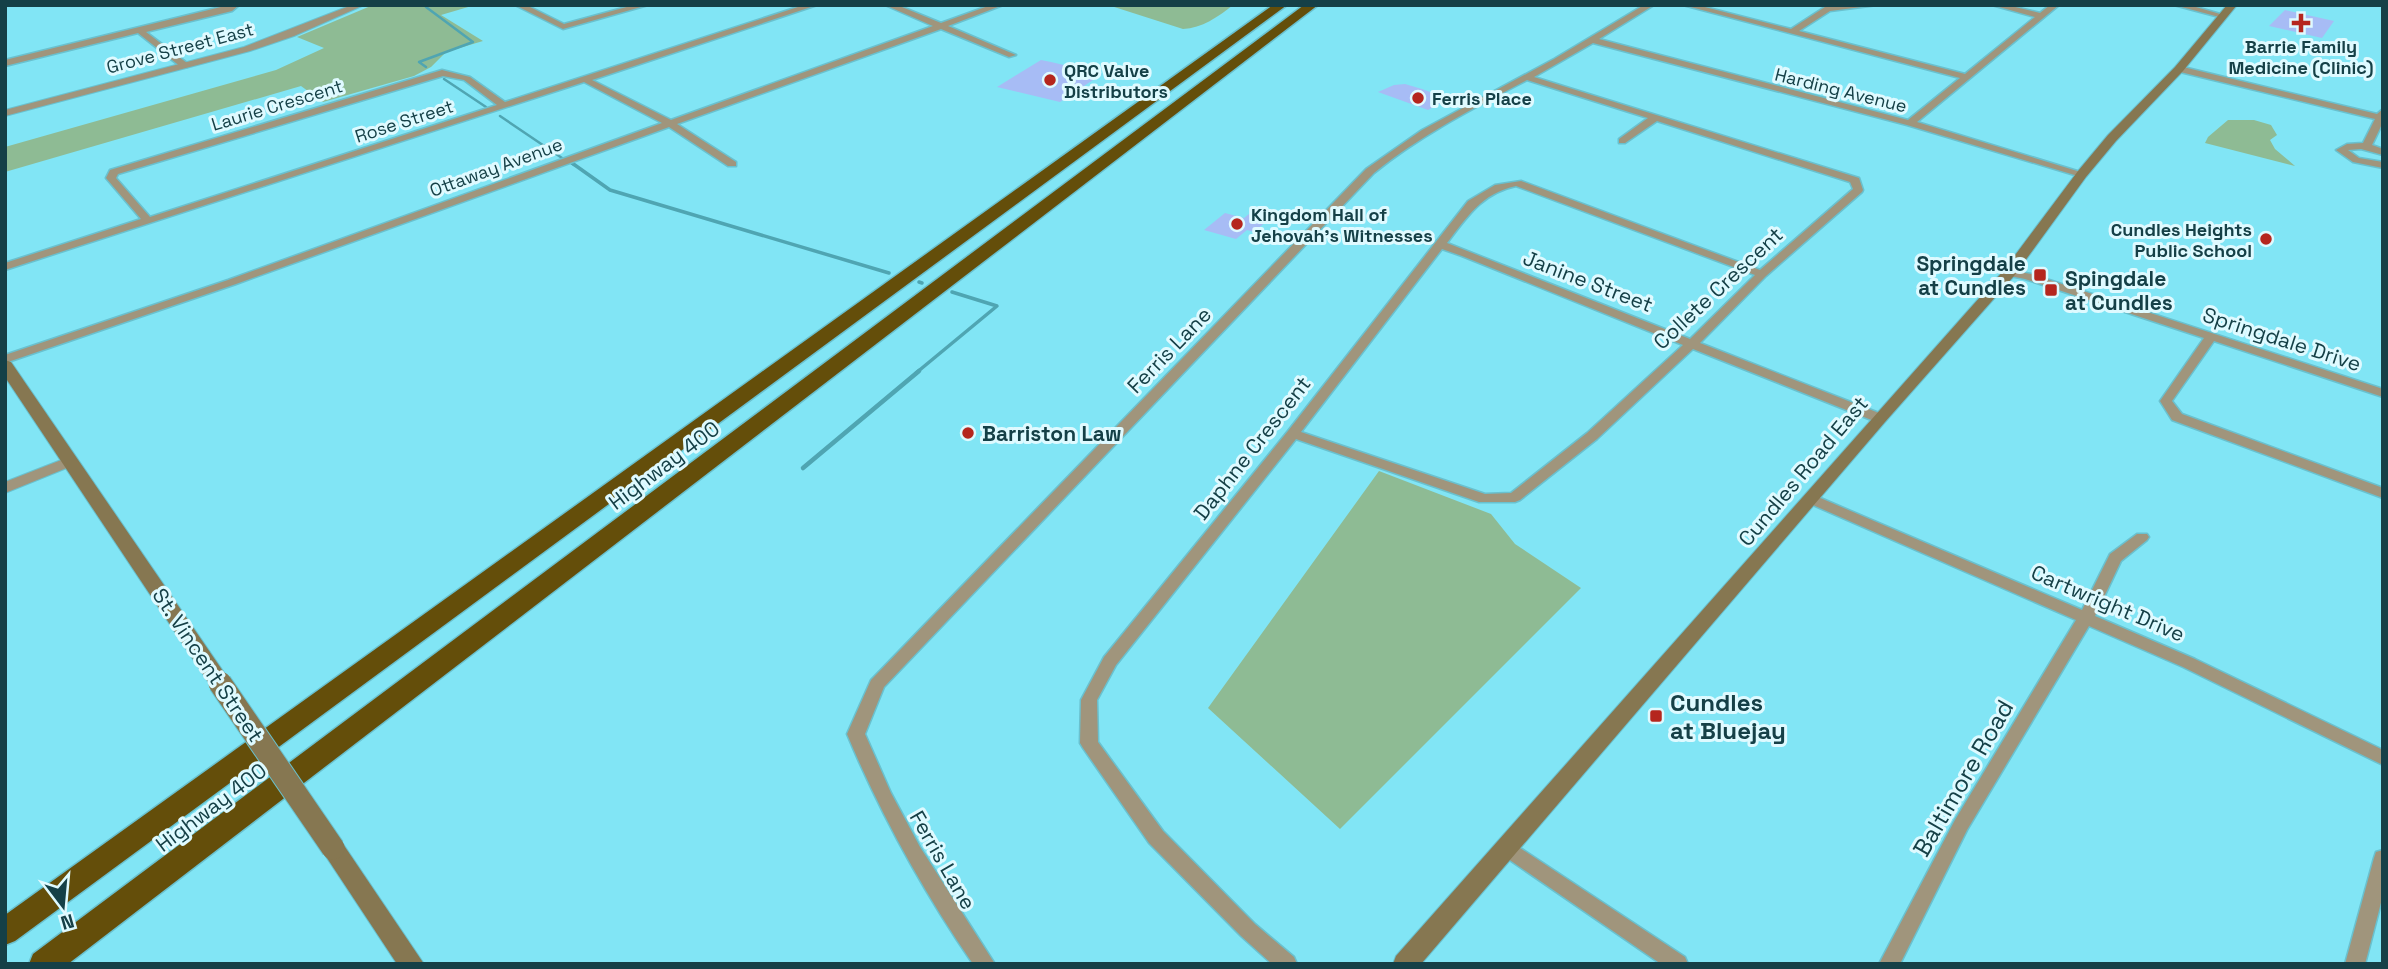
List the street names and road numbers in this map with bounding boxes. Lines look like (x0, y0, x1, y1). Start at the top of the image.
street label: Grove Street East (104, 17, 256, 79)
street label: Harding Avenue (1773, 62, 1909, 118)
street label: Laurie Crescent (209, 74, 345, 136)
street label: Rose Street (352, 94, 456, 148)
street label: Ottaway Avenue (426, 132, 566, 202)
street label: Collete Crescent (1647, 221, 1789, 355)
street label: Janine Street (1519, 244, 1657, 318)
street label: Ferris Lane (1121, 301, 1217, 399)
street label: Springdale Drive (2200, 301, 2364, 377)
street label: Daphne Crescent (1188, 371, 1316, 525)
street label: Cundles Road East (1732, 390, 1874, 552)
street label: Highway 400 (603, 415, 725, 515)
street label: Cartwright Drive (2027, 558, 2189, 648)
street label: St. Vincent Street (146, 583, 270, 747)
street label: Baltimore Road (1906, 694, 2020, 862)
street label: Highway 400 (150, 757, 272, 857)
street label: Ferris Lane (904, 806, 982, 914)

